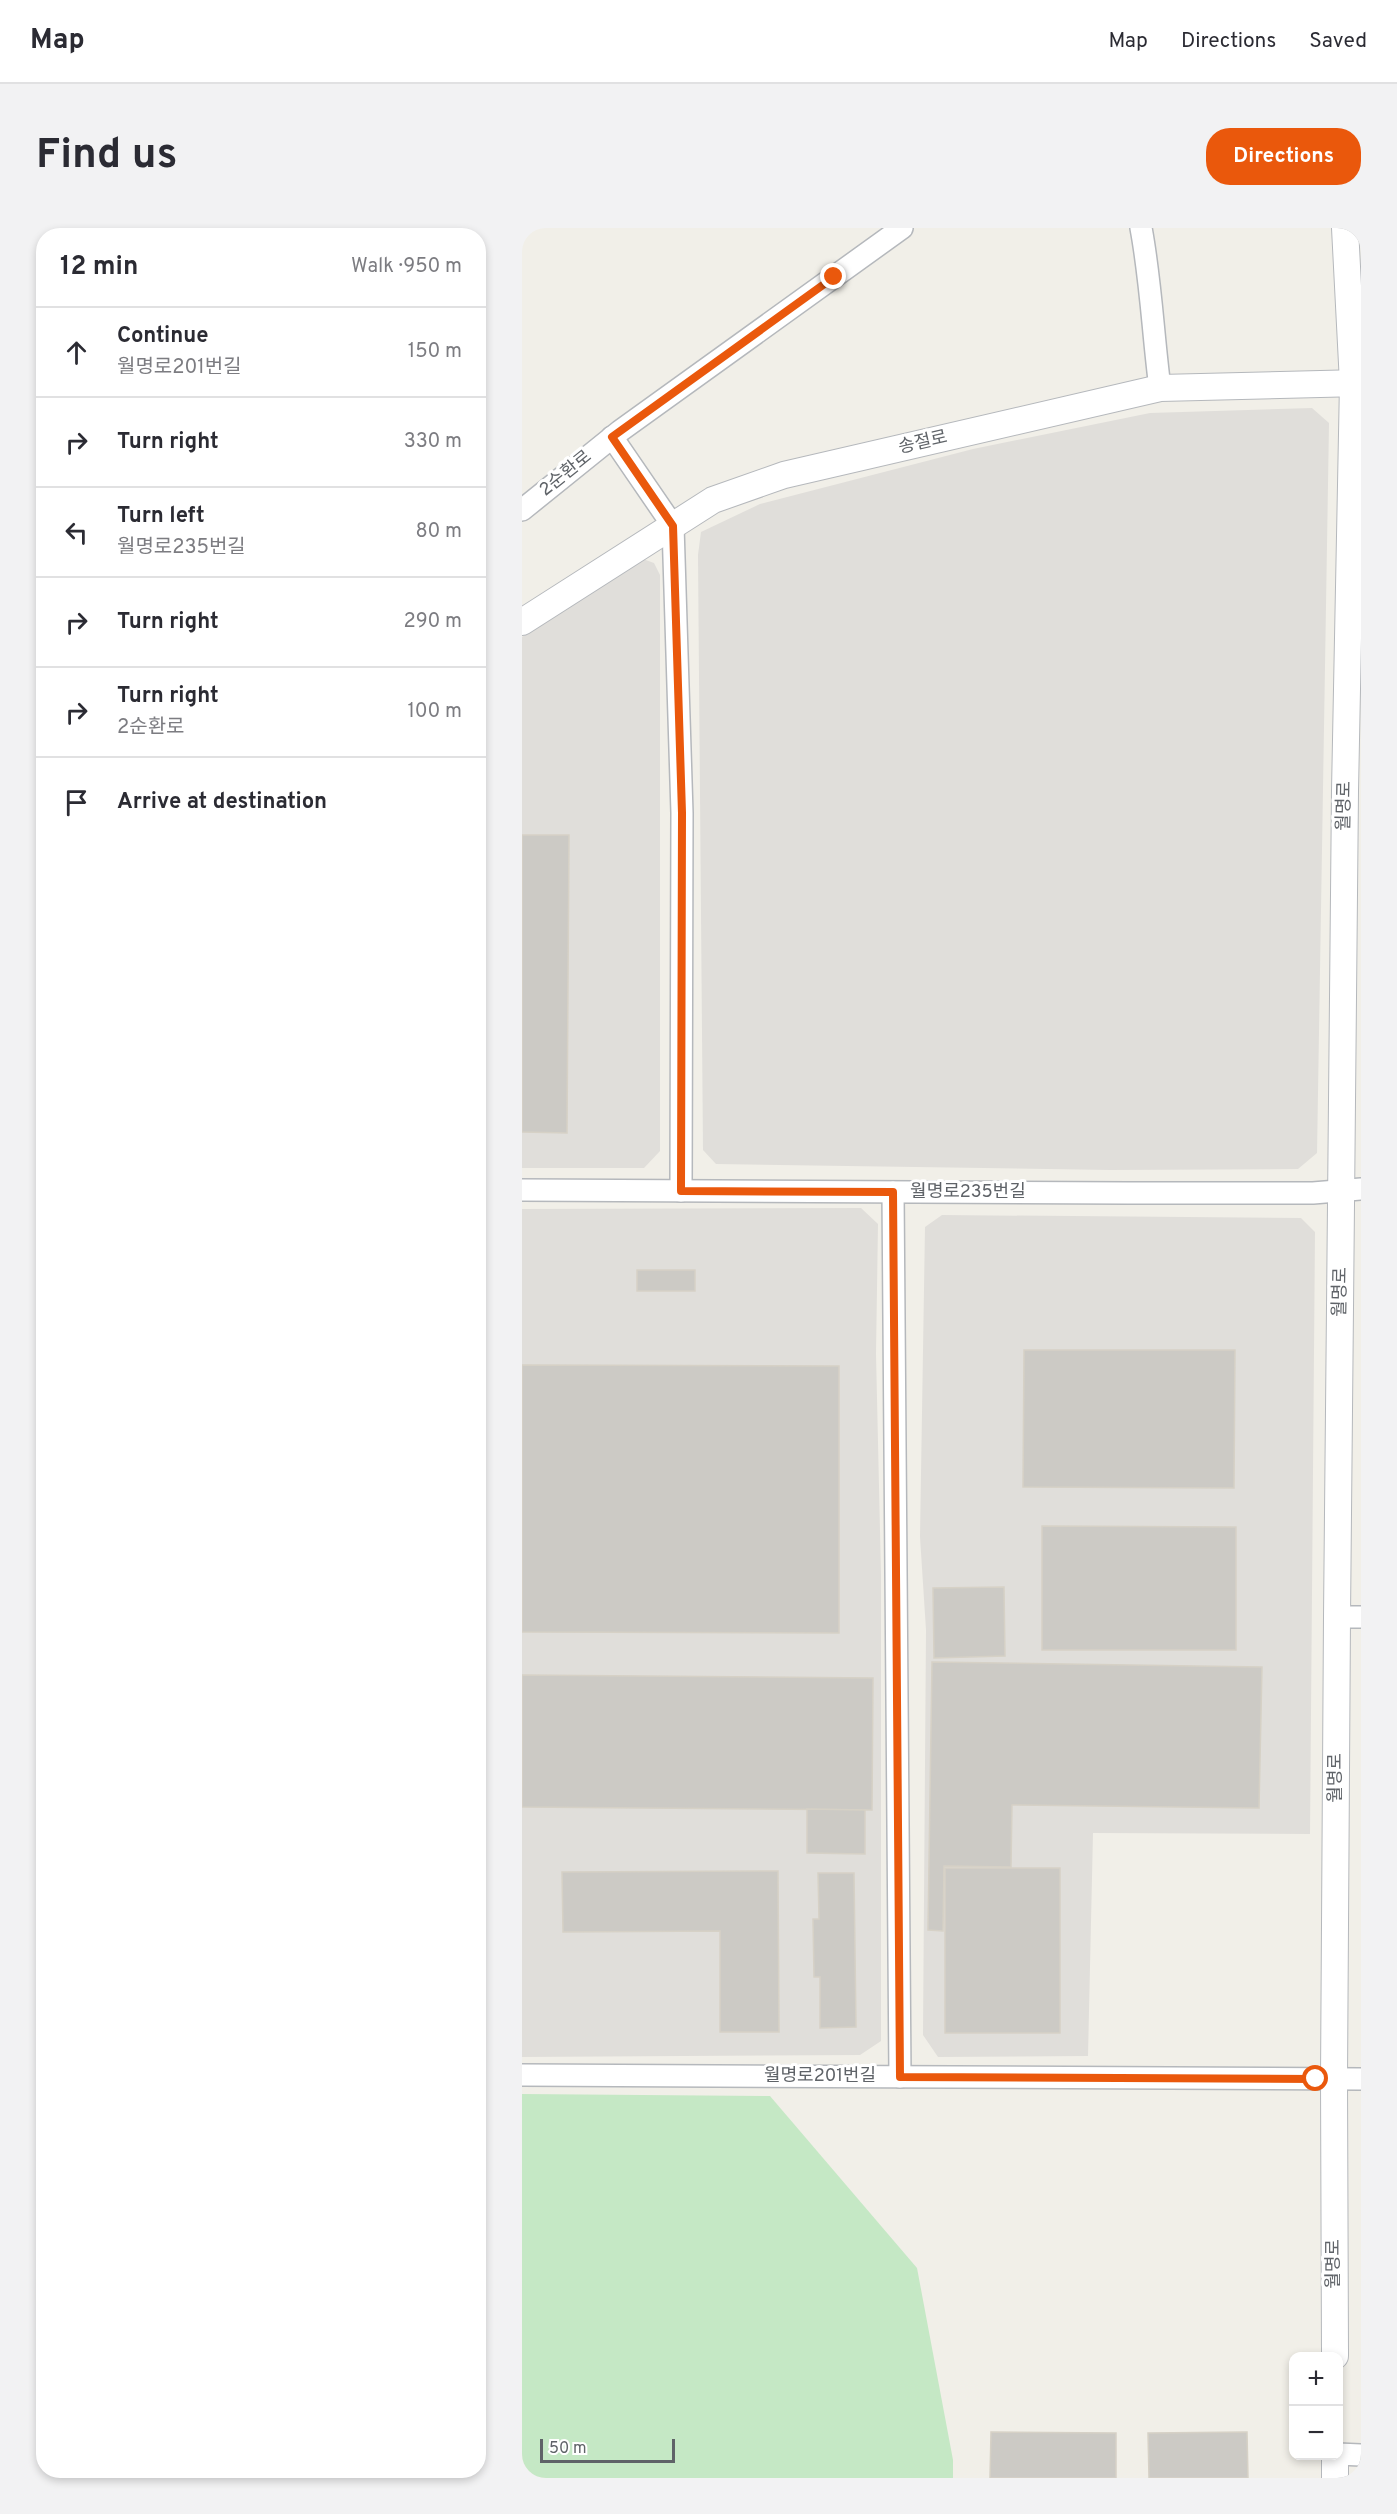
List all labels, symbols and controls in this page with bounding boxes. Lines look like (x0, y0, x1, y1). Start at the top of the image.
text: Map (30, 23, 85, 59)
text: Map (1108, 28, 1148, 55)
text: Directions (1181, 28, 1276, 55)
text: Saved (1309, 28, 1367, 55)
button: Directions (1206, 128, 1361, 185)
text: Find us (36, 130, 177, 183)
text: 12 min (60, 251, 138, 284)
text: Walk · 950 m (351, 254, 462, 280)
route end (820, 263, 846, 289)
text: Continue (117, 323, 208, 350)
icon: ahead (60, 336, 93, 369)
text: 150 m (408, 339, 462, 365)
text: 월명로201번길 (117, 355, 242, 381)
icon: right (60, 426, 93, 459)
street label: 송절로 (896, 426, 950, 460)
text: Turn right (117, 429, 219, 456)
text: 330 m (404, 429, 462, 455)
street label: 2순환로 (535, 446, 597, 502)
text: Turn left (117, 503, 205, 530)
icon: left (60, 516, 93, 549)
text: 80 m (416, 519, 462, 545)
text: 월명로235번길 (117, 535, 246, 561)
icon: right (60, 606, 93, 639)
text: Turn right (117, 609, 219, 636)
text: 290 m (404, 609, 462, 635)
text: Turn right (117, 683, 219, 710)
icon: right (60, 696, 93, 729)
text: 100 m (407, 699, 462, 725)
text: 2순환로 (117, 715, 184, 741)
street label: 월명로 (1333, 781, 1357, 831)
icon: arrive (60, 786, 93, 819)
text: Arrive at destination (117, 789, 327, 816)
street label: 월명로235번길 (910, 1181, 1026, 1204)
street label: 월명로 (1329, 1267, 1353, 1317)
street label: 월명로 (1325, 1753, 1348, 1803)
street label: 월명로201번길 (764, 2065, 876, 2088)
route start (1302, 2065, 1328, 2091)
street label: 월명로 (1323, 2239, 1346, 2289)
map controls (1289, 2352, 1343, 2460)
button: + (1289, 2352, 1343, 2406)
button: − (1289, 2406, 1343, 2460)
scale bar (540, 2436, 675, 2464)
text: 50 m (549, 2439, 587, 2459)

